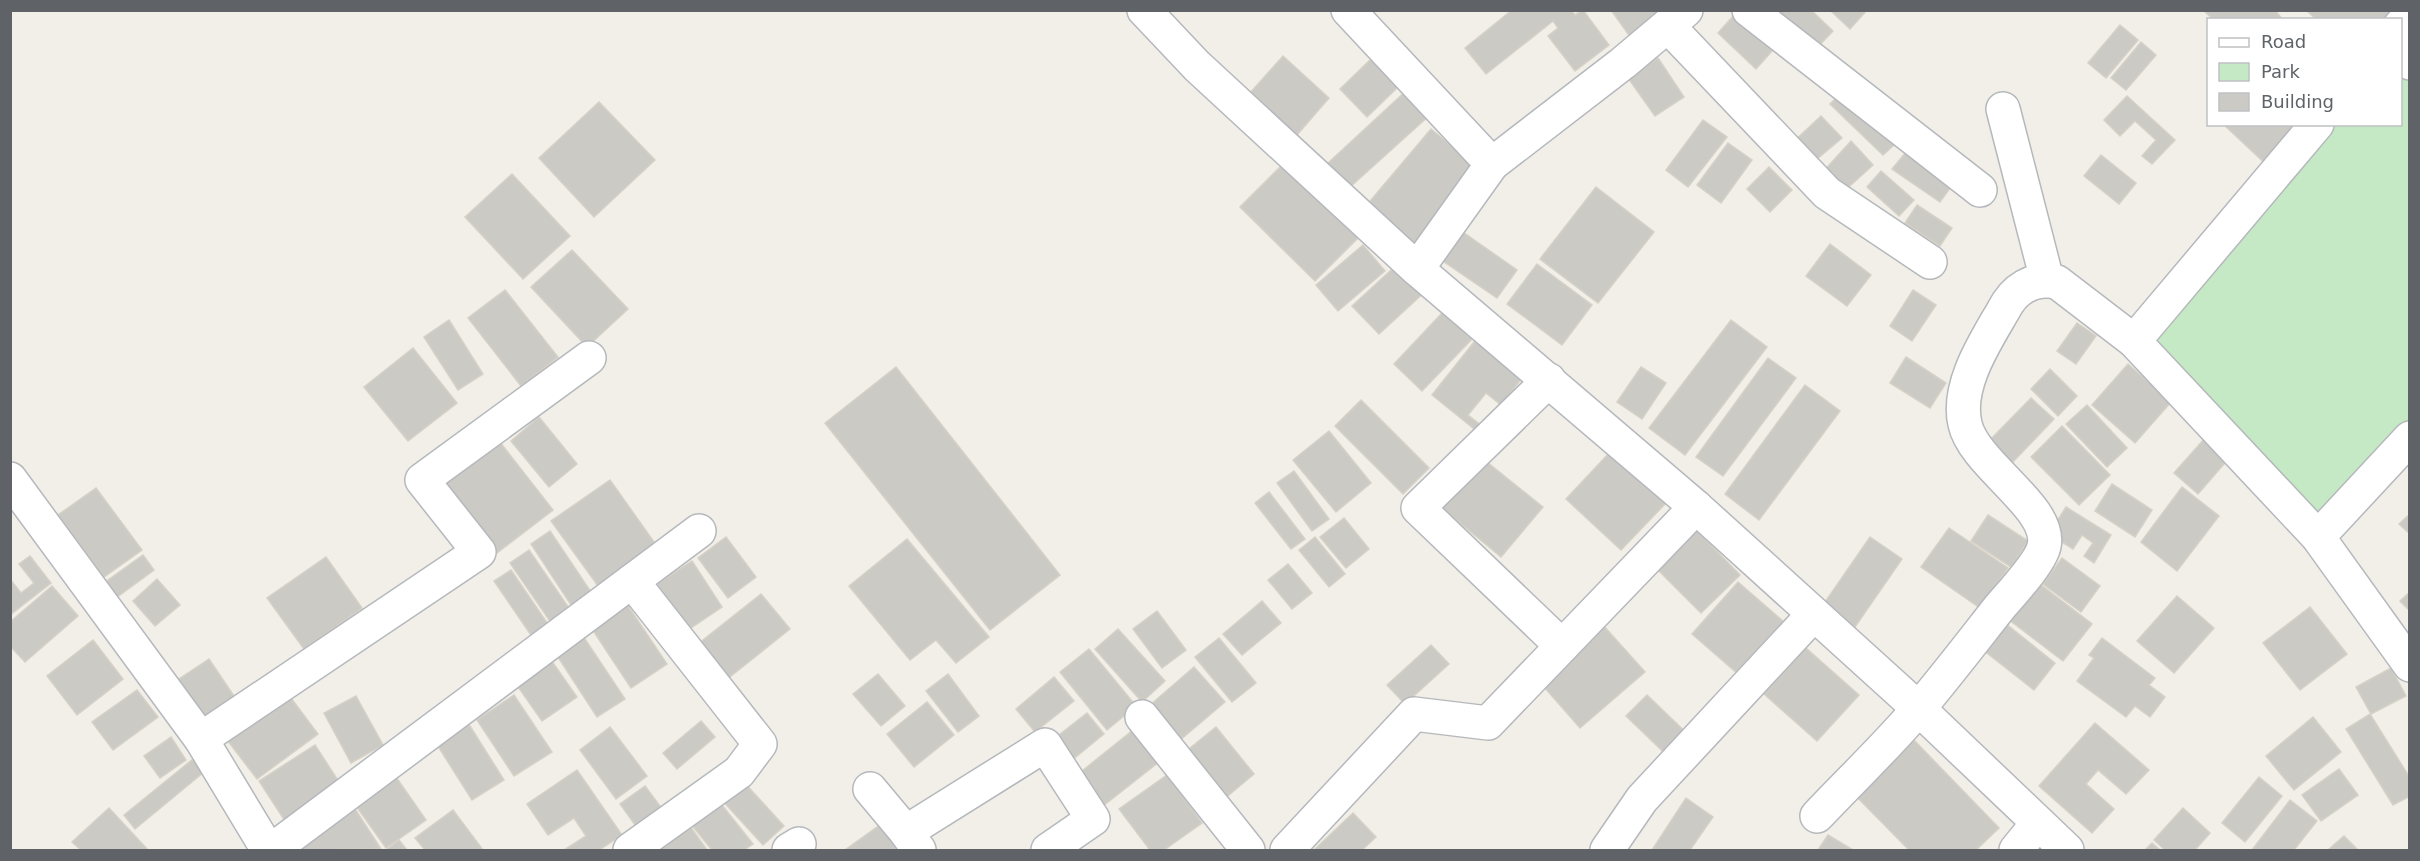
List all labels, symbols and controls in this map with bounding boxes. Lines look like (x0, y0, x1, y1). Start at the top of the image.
legend (2207, 18, 2402, 126)
text: Road (2261, 31, 2306, 52)
text: Park (2261, 61, 2300, 82)
text: Building (2261, 91, 2334, 112)

